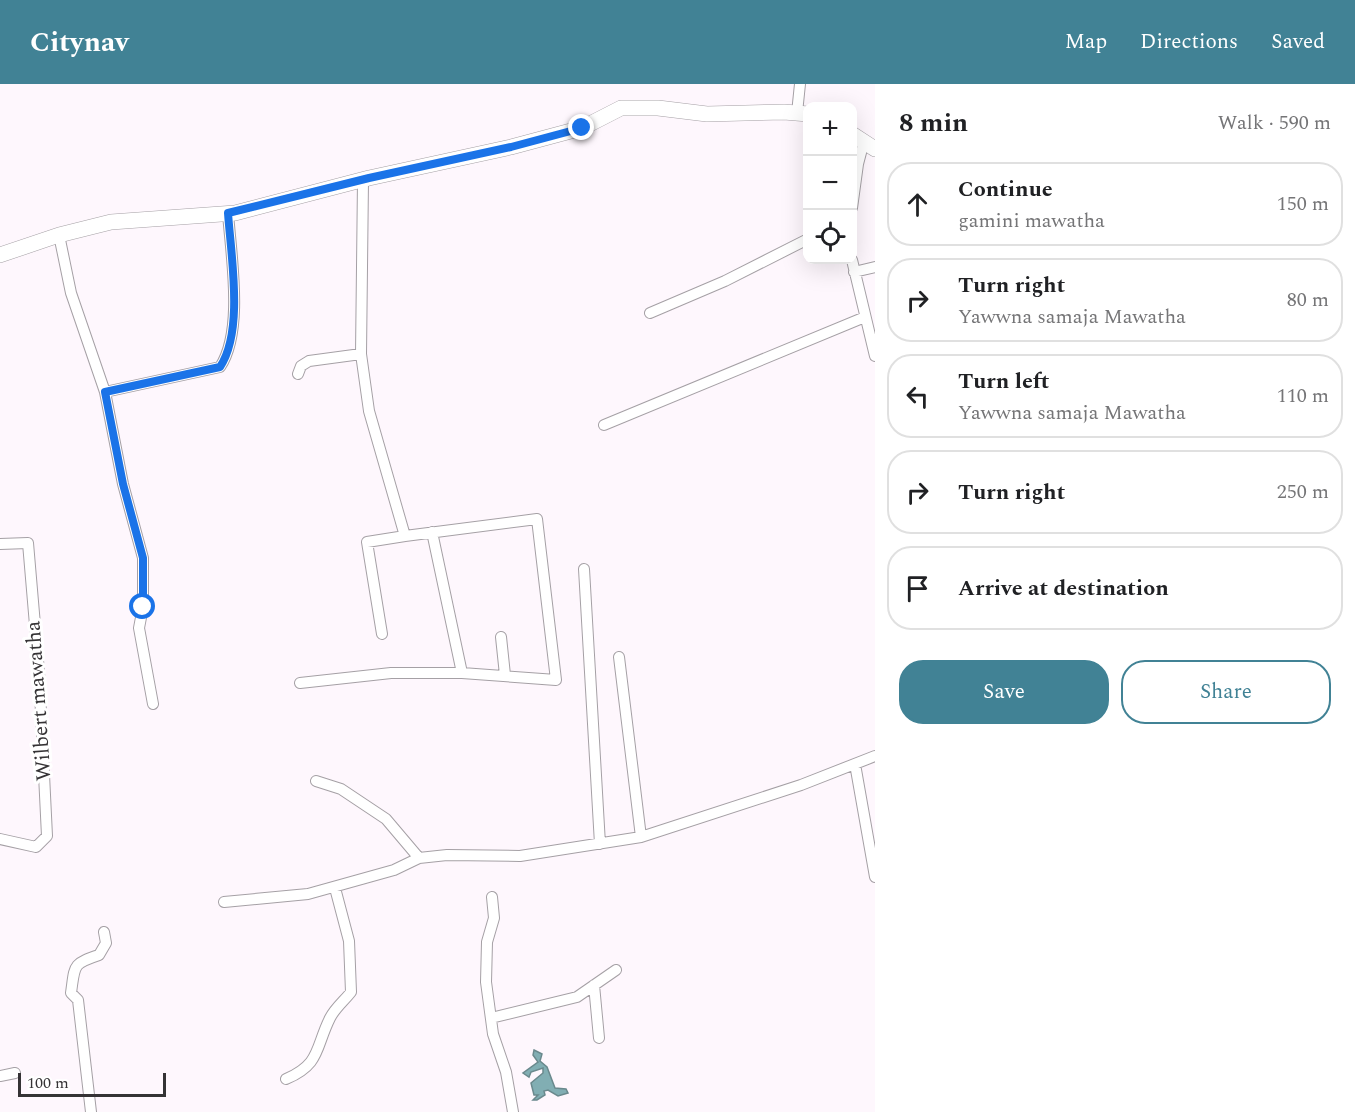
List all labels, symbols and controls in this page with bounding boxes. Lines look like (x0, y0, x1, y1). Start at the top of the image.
text: Citynav (30, 21, 129, 64)
text: Map (1065, 26, 1107, 58)
text: Directions (1140, 26, 1238, 58)
text: Saved (1271, 26, 1325, 58)
map controls (803, 102, 857, 264)
button: + (803, 102, 857, 156)
text: 8 min (899, 103, 968, 143)
text: Walk · 590 m (1218, 108, 1331, 138)
route end (568, 114, 594, 140)
button: − (803, 156, 857, 210)
text: Continue (958, 173, 1053, 206)
icon: ahead (901, 188, 934, 221)
text: 150 m (1277, 189, 1329, 219)
text: gamini mawatha (958, 206, 1105, 236)
button: locate (803, 210, 857, 264)
text: Turn right (958, 269, 1065, 302)
icon: right (901, 284, 934, 317)
text: 80 m (1287, 285, 1329, 315)
text: Yawwna samaja Mawatha (958, 302, 1186, 332)
text: Turn left (958, 365, 1050, 398)
icon: left (901, 380, 934, 413)
text: 110 m (1277, 381, 1329, 411)
text: Yawwna samaja Mawatha (958, 398, 1186, 428)
icon: right (901, 476, 934, 509)
text: Turn right (958, 476, 1065, 509)
text: 250 m (1277, 477, 1329, 507)
icon: arrive (901, 572, 934, 605)
text: Arrive at destination (958, 572, 1169, 605)
route start (129, 593, 155, 619)
street label: Wilbert mawatha (17, 619, 61, 782)
button: Save (899, 660, 1109, 724)
button: Share (1121, 660, 1331, 724)
scale bar (18, 1070, 166, 1098)
text: 100 m (27, 1071, 69, 1095)

